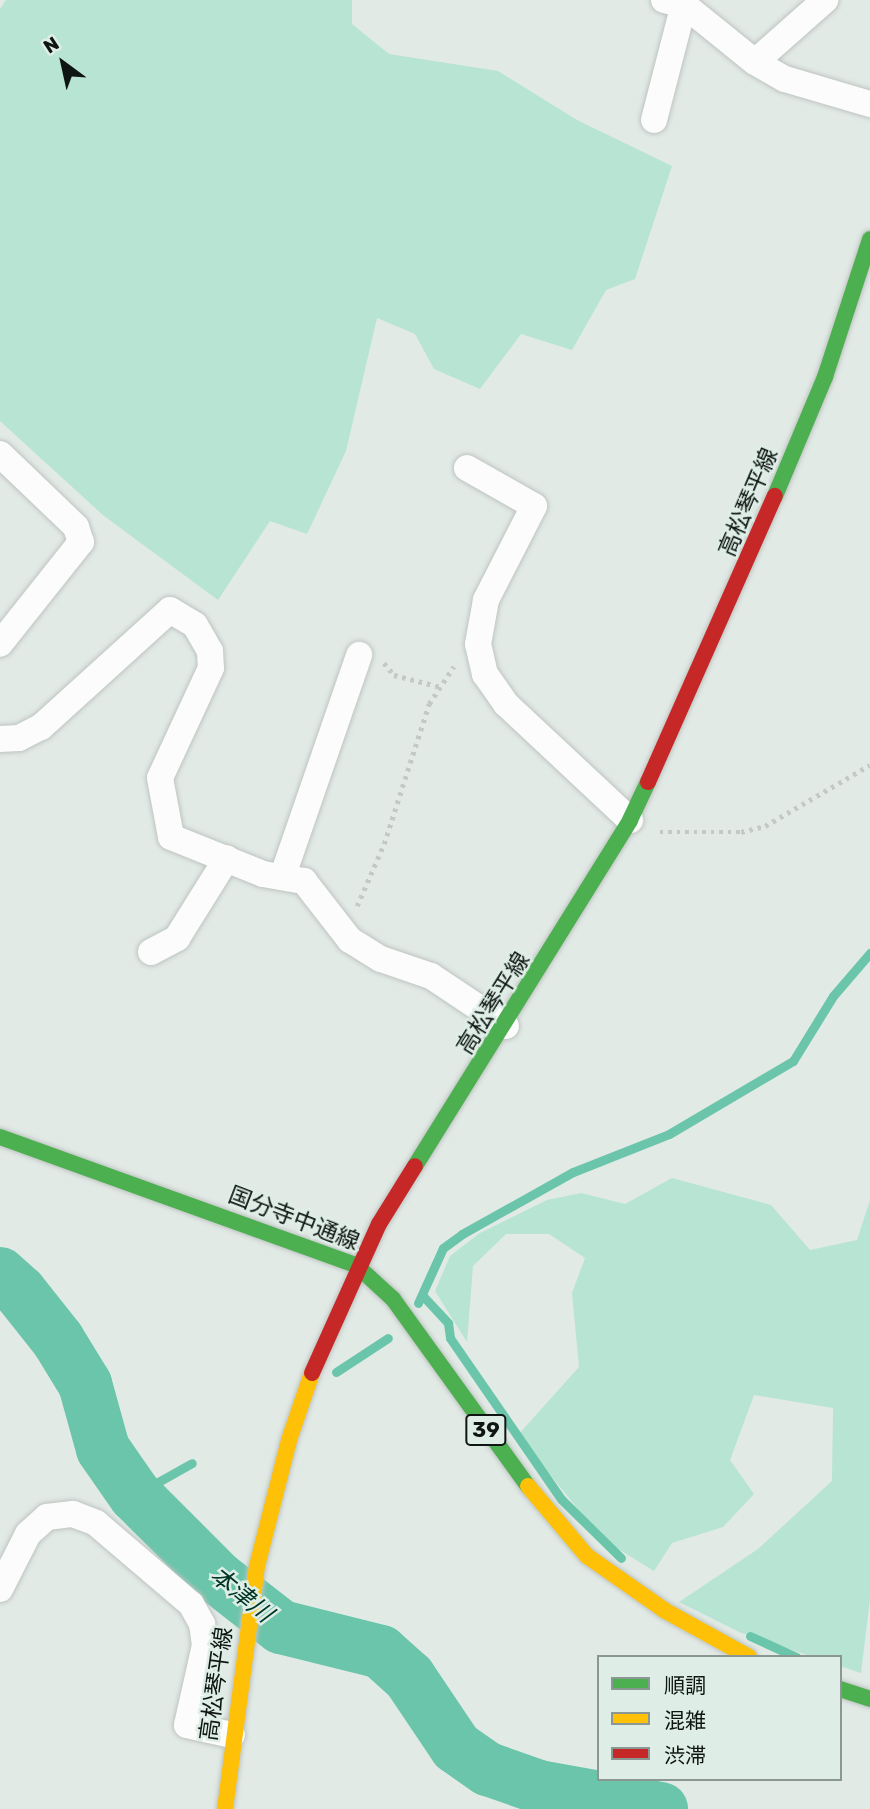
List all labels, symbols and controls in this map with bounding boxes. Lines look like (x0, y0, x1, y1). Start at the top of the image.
north arrow (28, 28, 98, 98)
text: N (39, 32, 63, 58)
street label: 高松琴平線 (713, 444, 783, 560)
street label: 高松琴平線 (451, 947, 535, 1059)
street label: 国分寺中通線 (225, 1180, 363, 1256)
road number: 39 (465, 1412, 507, 1448)
water label: 本津川 (204, 1561, 278, 1629)
street label: 高松琴平線 (194, 1625, 238, 1743)
legend (597, 1655, 842, 1781)
text: 順調 (664, 1673, 706, 1698)
text: 混雑 (664, 1708, 706, 1733)
text: 渋滞 (664, 1743, 706, 1768)

